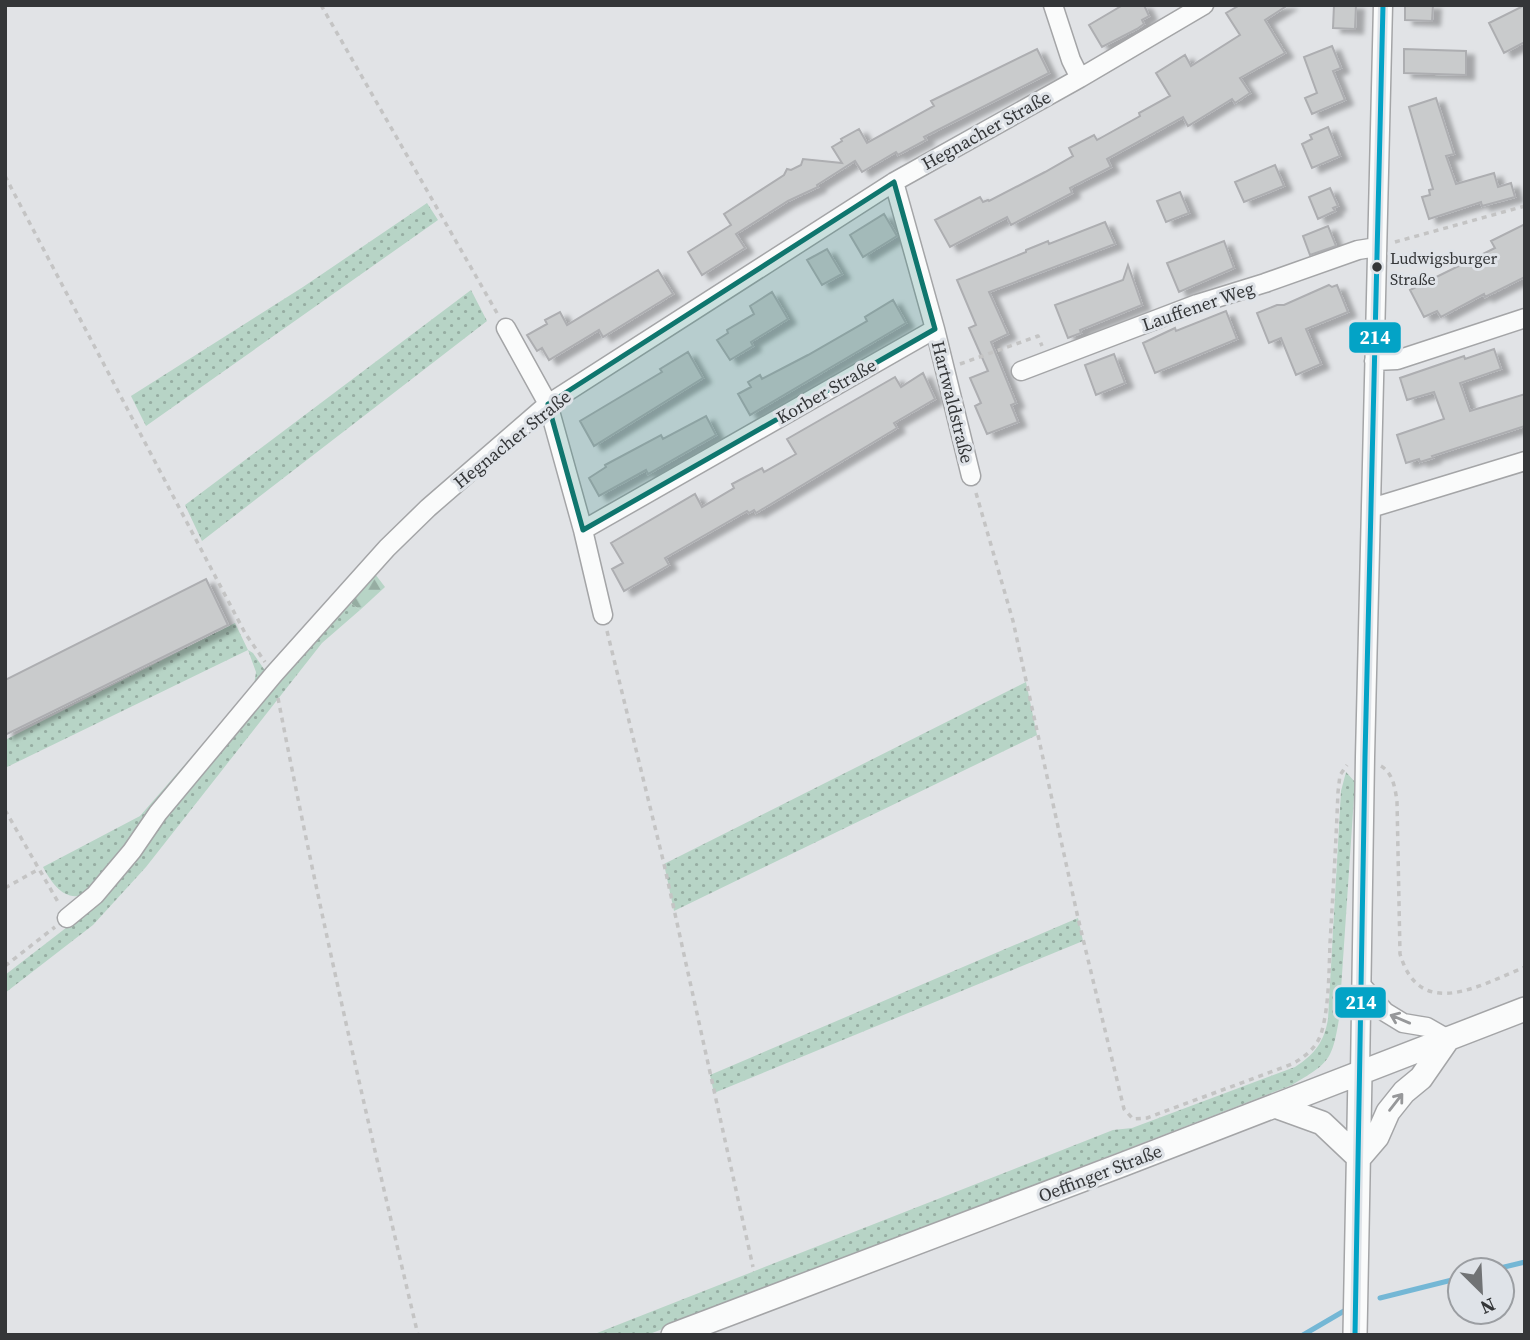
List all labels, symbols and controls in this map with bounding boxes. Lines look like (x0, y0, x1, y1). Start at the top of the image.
street label: Hegnacher Straße (917, 84, 1055, 176)
place label: Ludwigsburger Straße (1390, 247, 1498, 290)
marker: Ludwigsburger Straße (1370, 260, 1384, 274)
street label: Lauffener Weg (1139, 275, 1257, 337)
line badge: 214 (1348, 321, 1402, 354)
text: 214 (1360, 324, 1390, 350)
street label: Hartwaldstraße (926, 338, 980, 466)
street label: Korber Straße (771, 352, 881, 430)
street label: Hegnacher Straße (448, 384, 576, 494)
line badge: 214 (1334, 986, 1387, 1019)
text: 214 (1346, 989, 1376, 1015)
one-way arrow (1390, 1012, 1412, 1025)
one-way arrow (1389, 1093, 1404, 1111)
street label: Oeffinger Straße (1035, 1138, 1165, 1208)
north arrow (1446, 1256, 1516, 1326)
text: N (1476, 1292, 1500, 1321)

